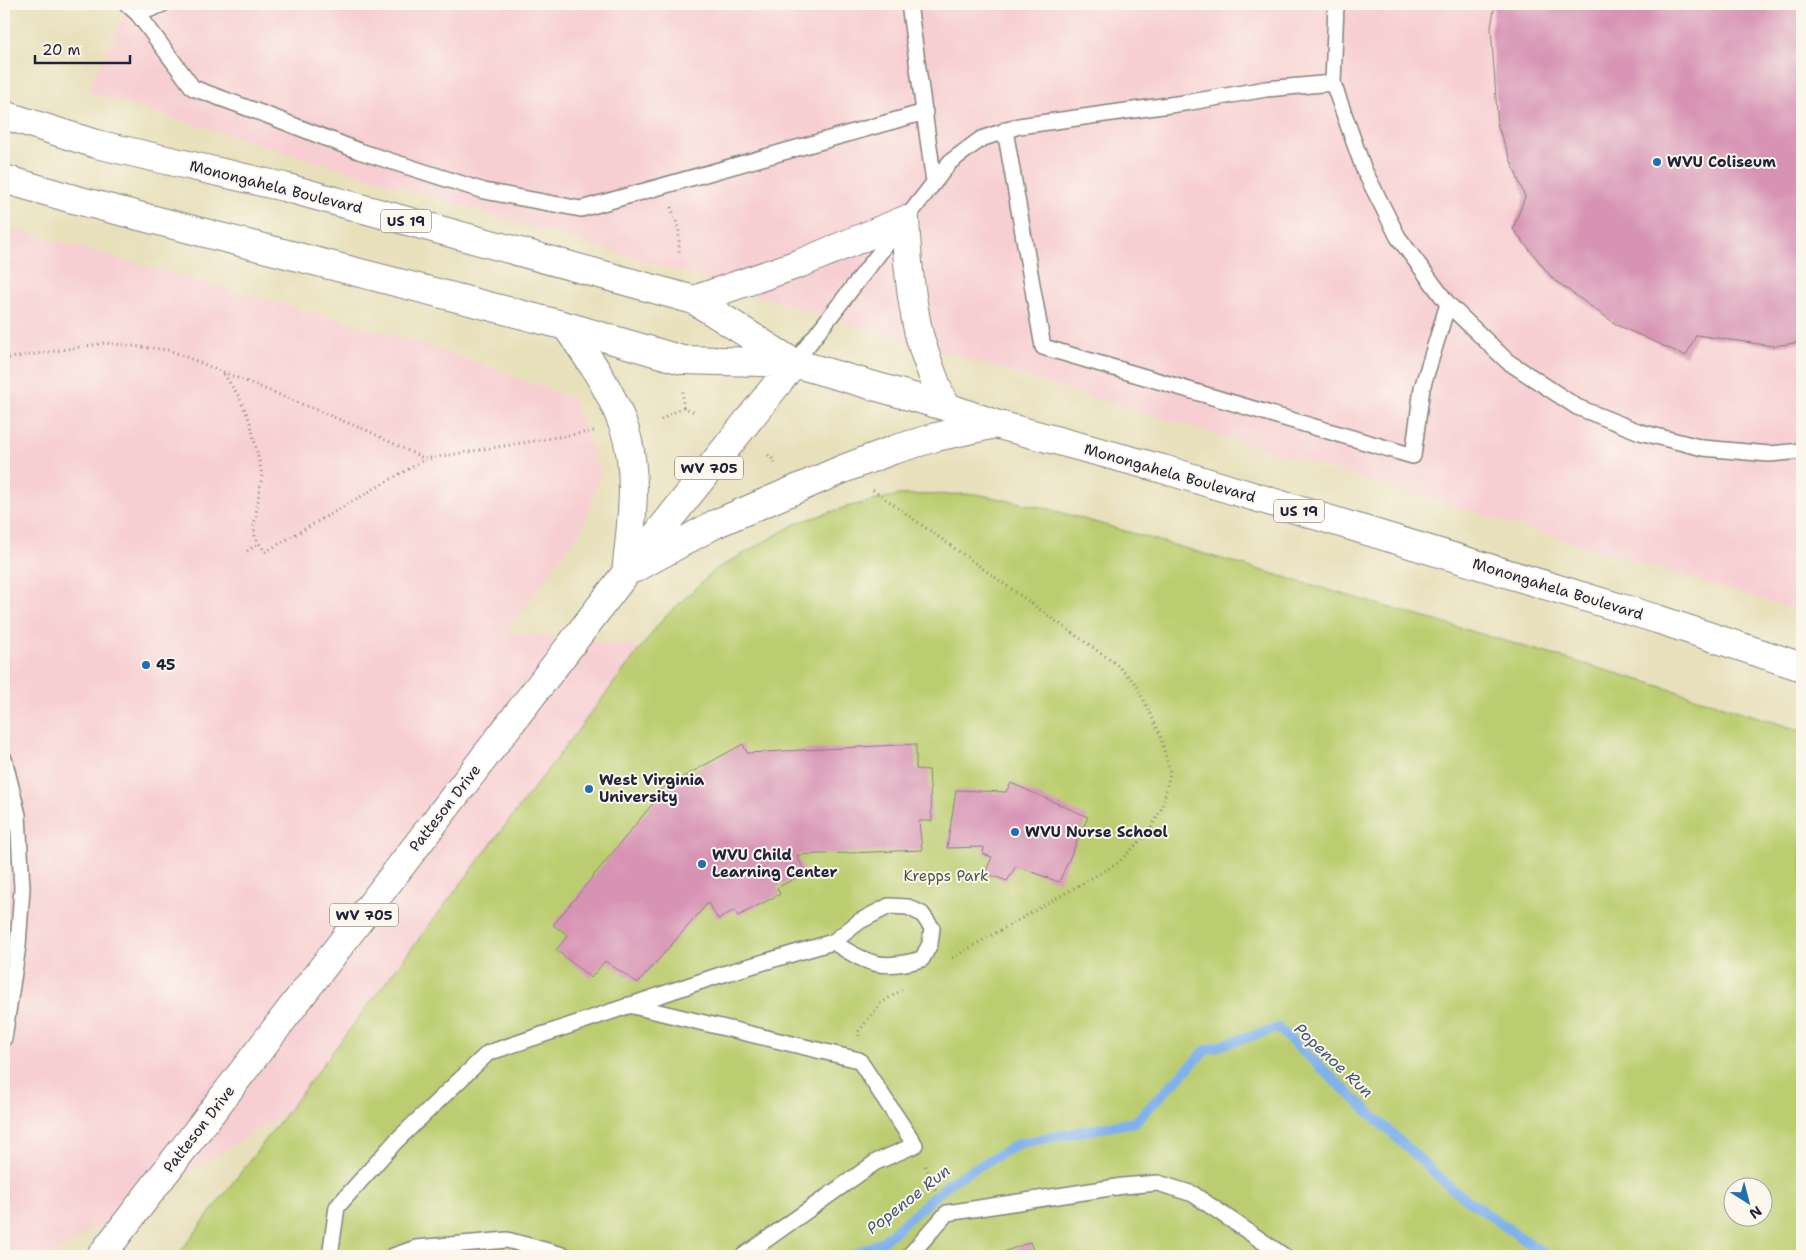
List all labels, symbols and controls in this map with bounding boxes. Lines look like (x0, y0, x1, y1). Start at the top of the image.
scale bar (35, 32, 130, 64)
text: 20 m (42, 40, 81, 60)
place label: WVU Coliseum (1667, 152, 1776, 172)
street label: Monongahela Boulevard (187, 156, 365, 218)
marker: WVU Coliseum (1651, 156, 1663, 168)
road number: US 19 (381, 210, 431, 232)
street label: Monongahela Boulevard (1082, 439, 1259, 507)
road number: WV 705 (675, 456, 743, 479)
road number: US 19 (1274, 500, 1324, 522)
street label: Monongahela Boulevard (1470, 553, 1646, 625)
place label: 45 (156, 655, 175, 675)
marker: 45 (140, 659, 152, 671)
street label: Patteson Drive (405, 760, 485, 856)
place label: West Virginia University (599, 770, 705, 807)
marker: West Virginia University (583, 783, 595, 795)
place label: WVU Nurse School (1025, 822, 1168, 842)
marker: WVU Nurse School (1009, 826, 1021, 838)
place label: WVU Child Learning Center (712, 845, 838, 882)
marker: WVU Child Learning Center (696, 858, 708, 870)
park label: Krepps Park (903, 866, 989, 886)
road number: WV 705 (330, 904, 398, 926)
water label: Popenoe Run (1290, 1018, 1378, 1102)
street label: Patteson Drive (159, 1081, 239, 1177)
water label: Popenoe Run (862, 1160, 954, 1239)
north arrow (1724, 1178, 1774, 1228)
text: N (1746, 1202, 1765, 1223)

